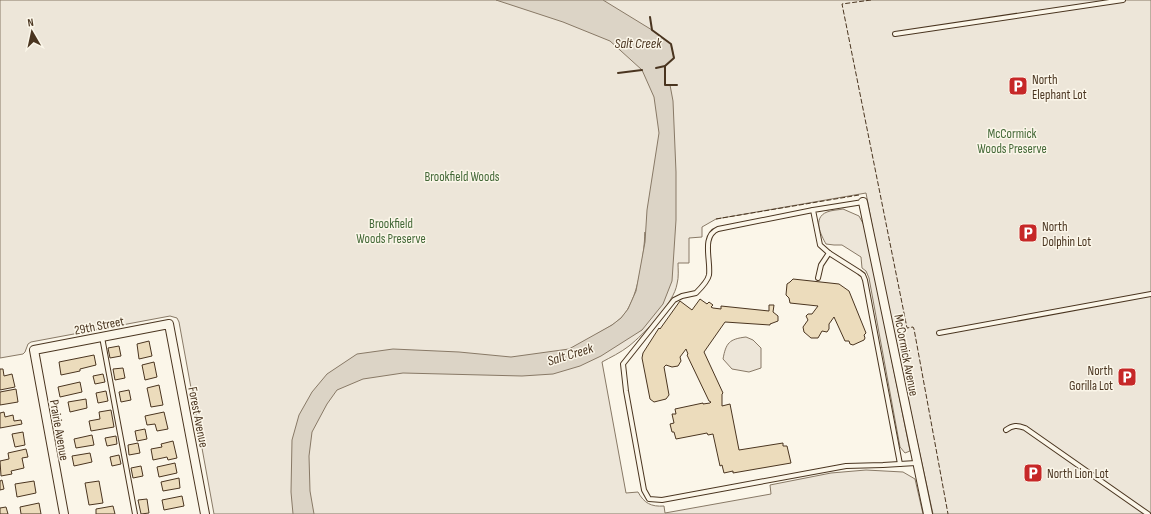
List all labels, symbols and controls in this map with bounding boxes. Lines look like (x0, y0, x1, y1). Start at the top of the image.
north arrow (12, 12, 52, 52)
text: N (27, 16, 35, 29)
water label: Salt Creek (615, 35, 662, 52)
place label: North Elephant Lot (1032, 72, 1087, 103)
parking icon: North Elephant Lot (1007, 75, 1029, 97)
park label: McCormick Woods Preserve (977, 126, 1047, 157)
park label: Brookfield Woods (425, 169, 500, 185)
park label: Brookfield Woods Preserve (356, 216, 426, 247)
place label: North Dolphin Lot (1042, 219, 1091, 250)
parking icon: North Dolphin Lot (1017, 222, 1039, 244)
street label: 29th Street (73, 313, 125, 339)
street label: McCormick Avenue (890, 313, 922, 397)
water label: Salt Creek (545, 339, 596, 369)
place label: North Gorilla Lot (1069, 363, 1113, 394)
parking icon: North Gorilla Lot (1116, 366, 1138, 388)
street label: Forest Avenue (184, 386, 212, 449)
street label: Prairie Avenue (46, 398, 72, 462)
parking icon: North Lion Lot (1022, 462, 1044, 484)
place label: North Lion Lot (1047, 466, 1109, 482)

